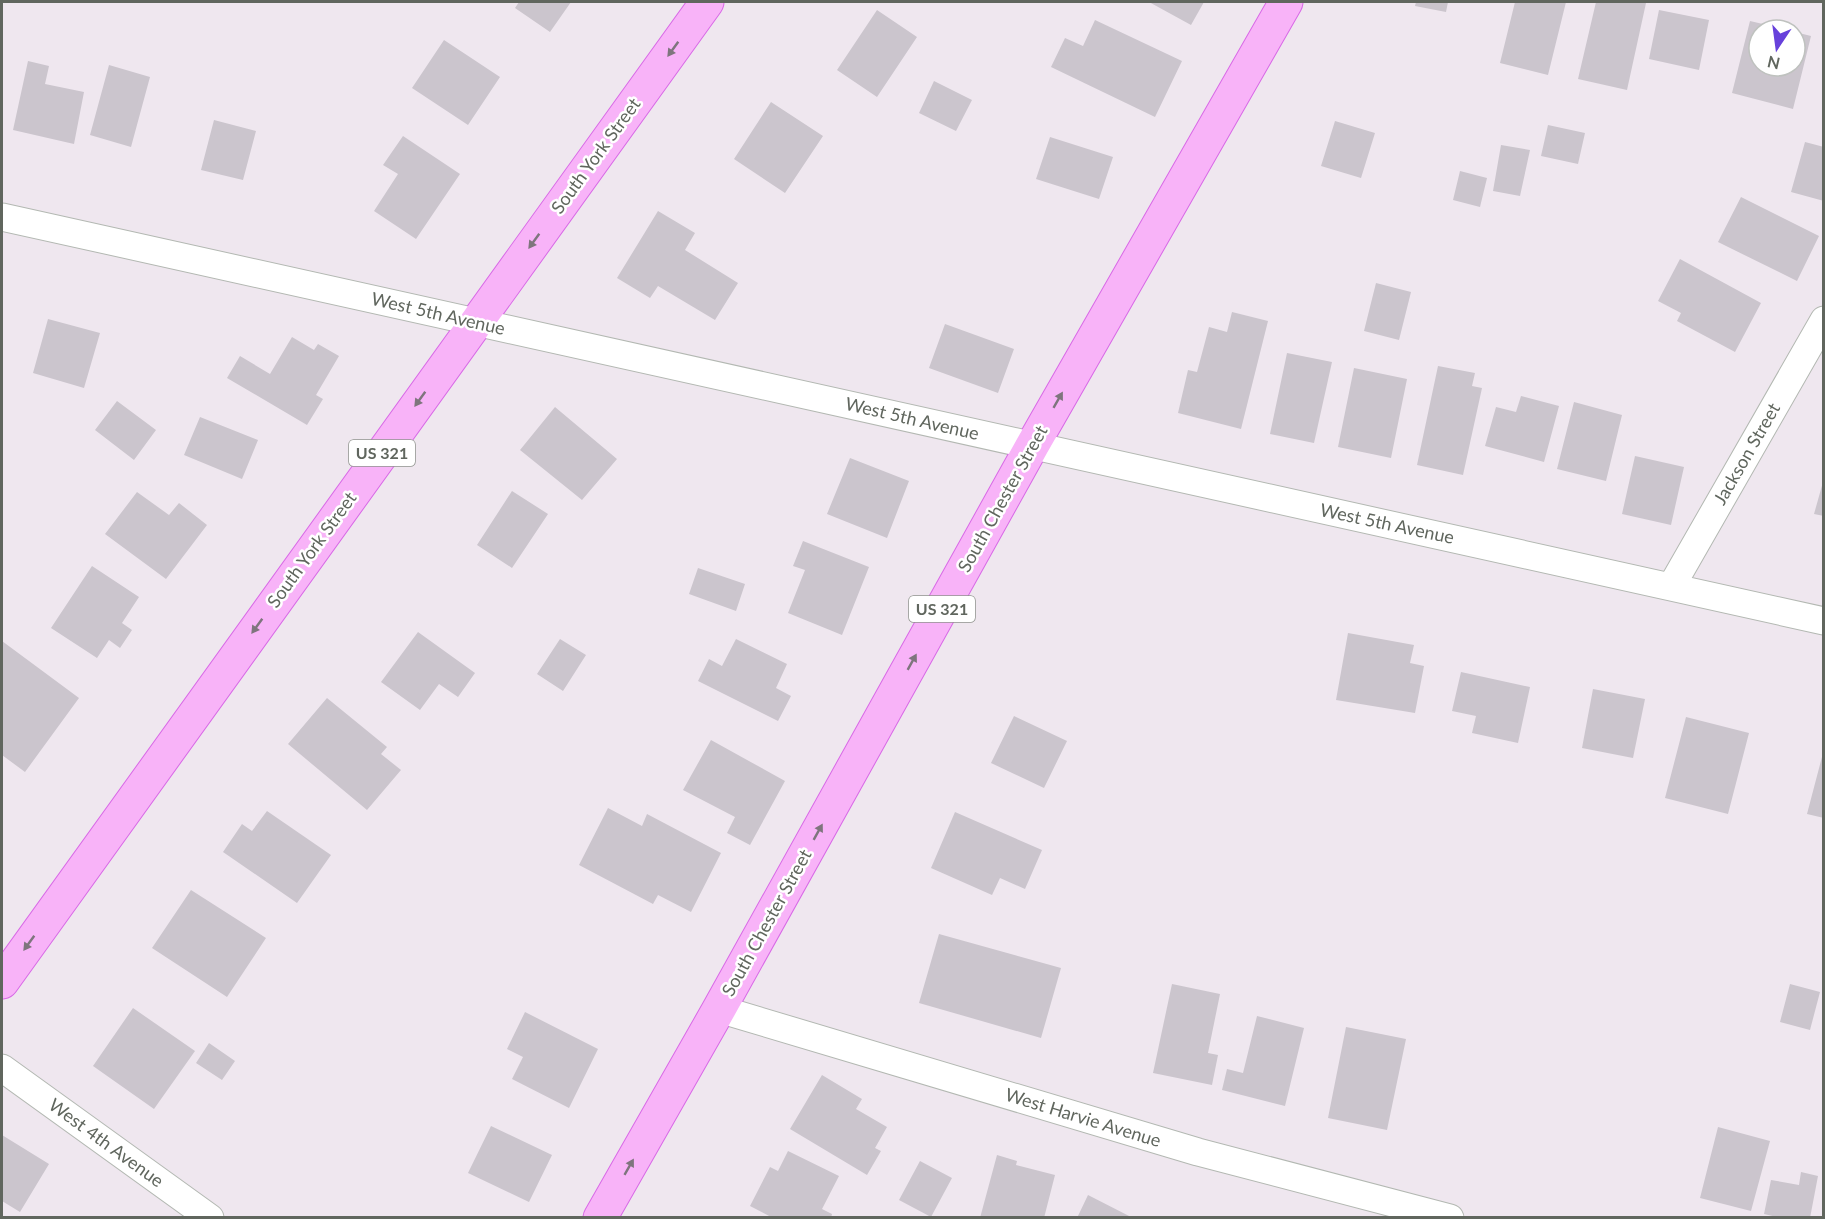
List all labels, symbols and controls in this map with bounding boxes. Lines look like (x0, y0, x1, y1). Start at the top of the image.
north arrow (1747, 18, 1807, 78)
one-way arrow (667, 40, 679, 56)
text: N (1765, 52, 1782, 74)
street label: South York Street (546, 93, 645, 218)
one-way arrow (528, 233, 540, 249)
street label: West 5th Avenue (369, 287, 507, 339)
one-way arrow (414, 391, 426, 407)
one-way arrow (1053, 391, 1063, 408)
street label: West 5th Avenue (843, 392, 981, 444)
street label: Jackson Street (1708, 398, 1784, 508)
street label: South Chester Street (953, 421, 1052, 576)
road number: US 321 (349, 440, 415, 466)
street label: South York Street (262, 487, 361, 612)
street label: West 5th Avenue (1318, 498, 1456, 548)
road number: US 321 (909, 596, 975, 622)
one-way arrow (252, 618, 264, 633)
one-way arrow (907, 653, 917, 670)
one-way arrow (813, 823, 823, 840)
street label: South Chester Street (717, 845, 816, 1000)
one-way arrow (23, 935, 35, 951)
street label: West Harvie Avenue (1003, 1083, 1164, 1151)
street label: West 4th Avenue (45, 1093, 168, 1191)
one-way arrow (624, 1158, 634, 1175)

